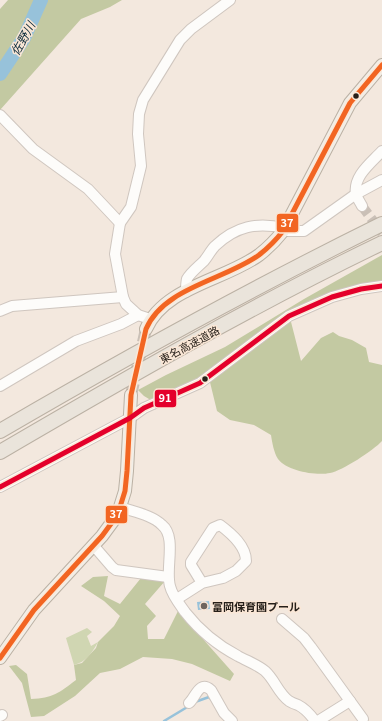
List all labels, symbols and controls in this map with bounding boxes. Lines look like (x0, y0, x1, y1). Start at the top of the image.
water label: 佐野川 (6, 16, 39, 58)
unlabelled marker (351, 91, 361, 101)
line badge: 37 (276, 213, 299, 233)
text: 37 (281, 214, 293, 230)
street label: 東名高速道路 (156, 321, 222, 367)
unlabelled marker (200, 374, 210, 384)
line badge: 91 (154, 389, 177, 408)
text: 91 (159, 389, 171, 405)
line badge: 37 (105, 505, 128, 524)
text: 37 (110, 505, 122, 521)
place label: 富岡保育園プール (212, 598, 300, 614)
marker: 富岡保育園プール (199, 601, 209, 611)

